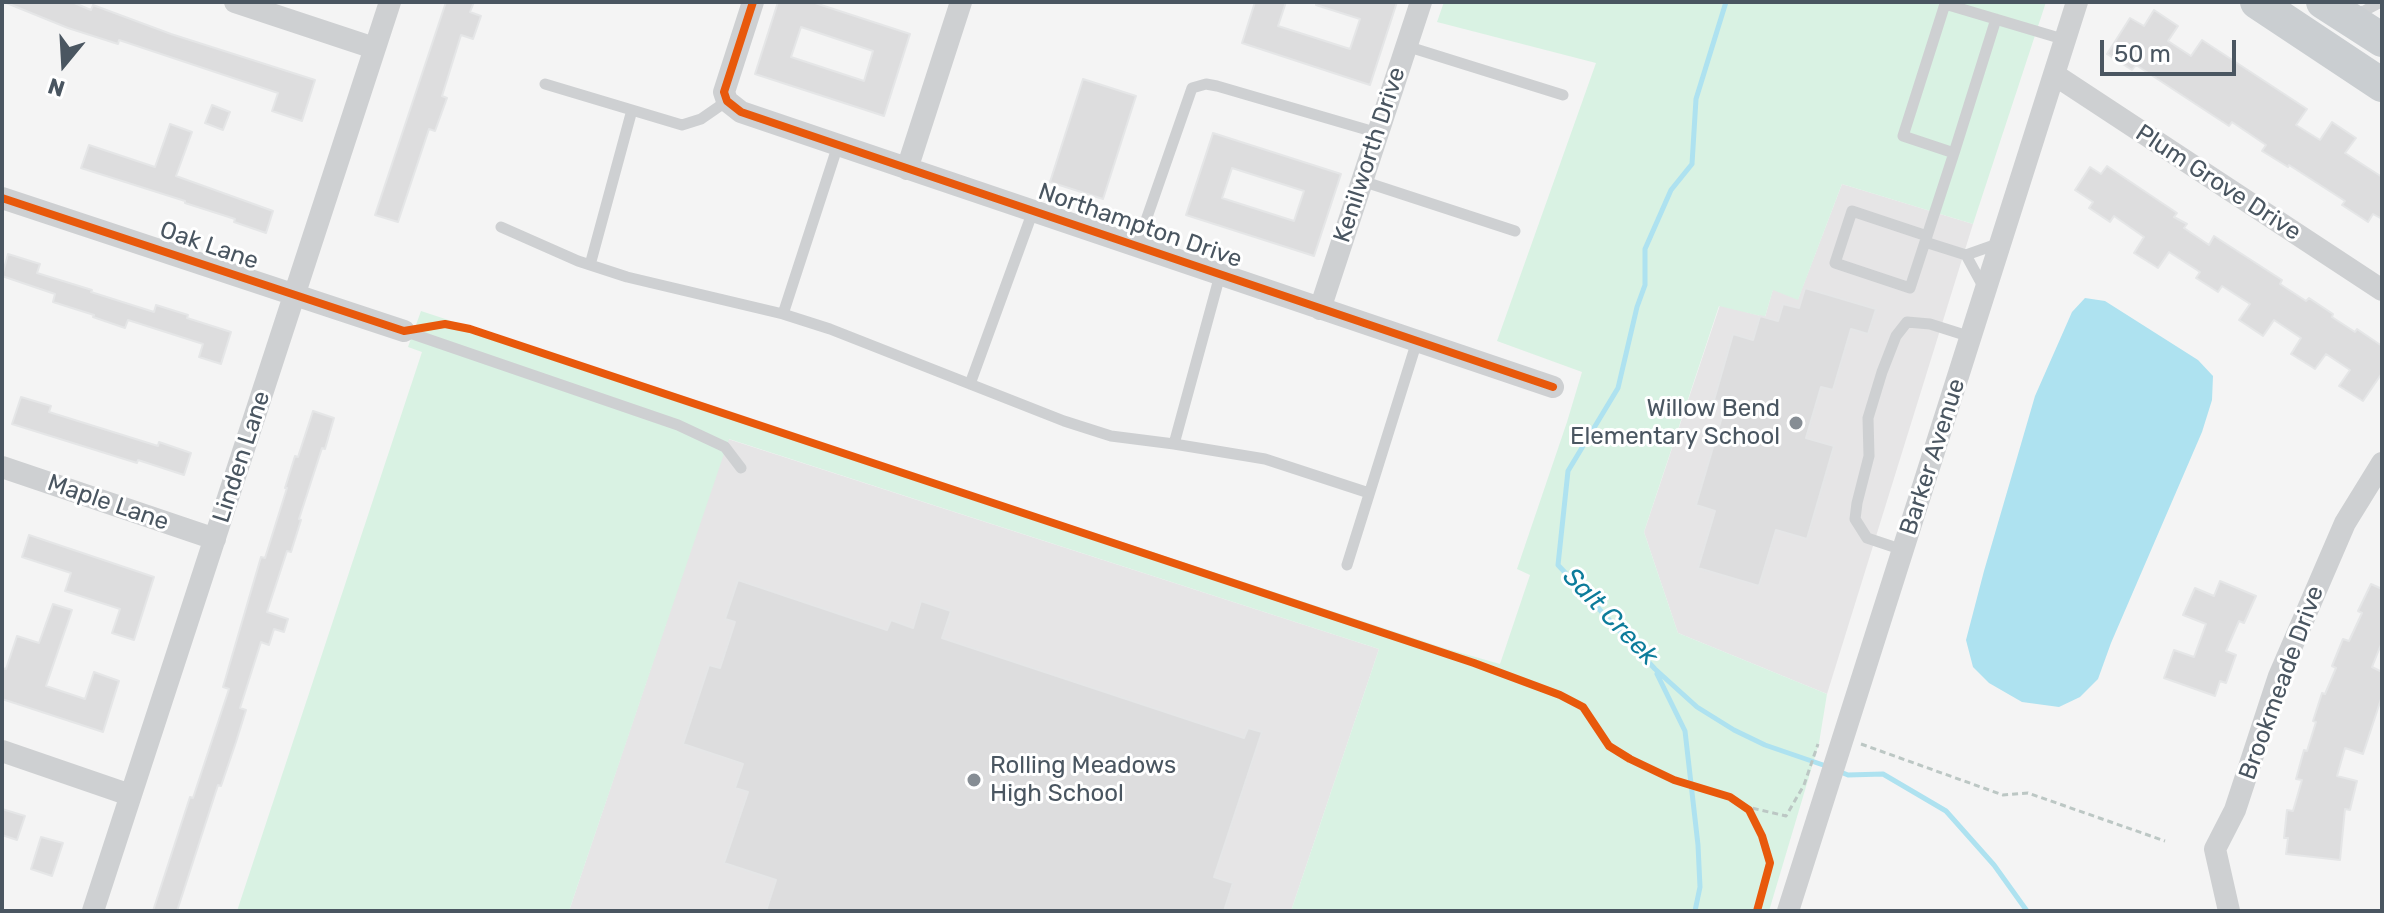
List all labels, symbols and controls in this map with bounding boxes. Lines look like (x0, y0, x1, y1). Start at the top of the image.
north arrow (24, 24, 104, 104)
scale bar (2104, 24, 2240, 74)
text: 50 m (2114, 40, 2171, 68)
street label: Kenilworth Drive (1328, 64, 1412, 246)
text: N (45, 72, 68, 103)
street label: Plum Grove Drive (2130, 119, 2306, 247)
street label: Northampton Drive (1034, 178, 1246, 274)
street label: Oak Lane (156, 216, 262, 276)
street label: Barker Avenue (1894, 375, 1972, 539)
street label: Linden Lane (207, 388, 277, 526)
place label: Willow Bend Elementary School (1570, 395, 1780, 451)
marker: Willow Bend Elementary School (1787, 414, 1805, 432)
street label: Maple Lane (44, 469, 172, 537)
water label: Salt Creek (1556, 562, 1664, 672)
street label: Brookmeade Drive (2234, 582, 2330, 784)
place label: Rolling Meadows High School (990, 752, 1176, 808)
marker: Rolling Meadows High School (965, 771, 983, 789)

